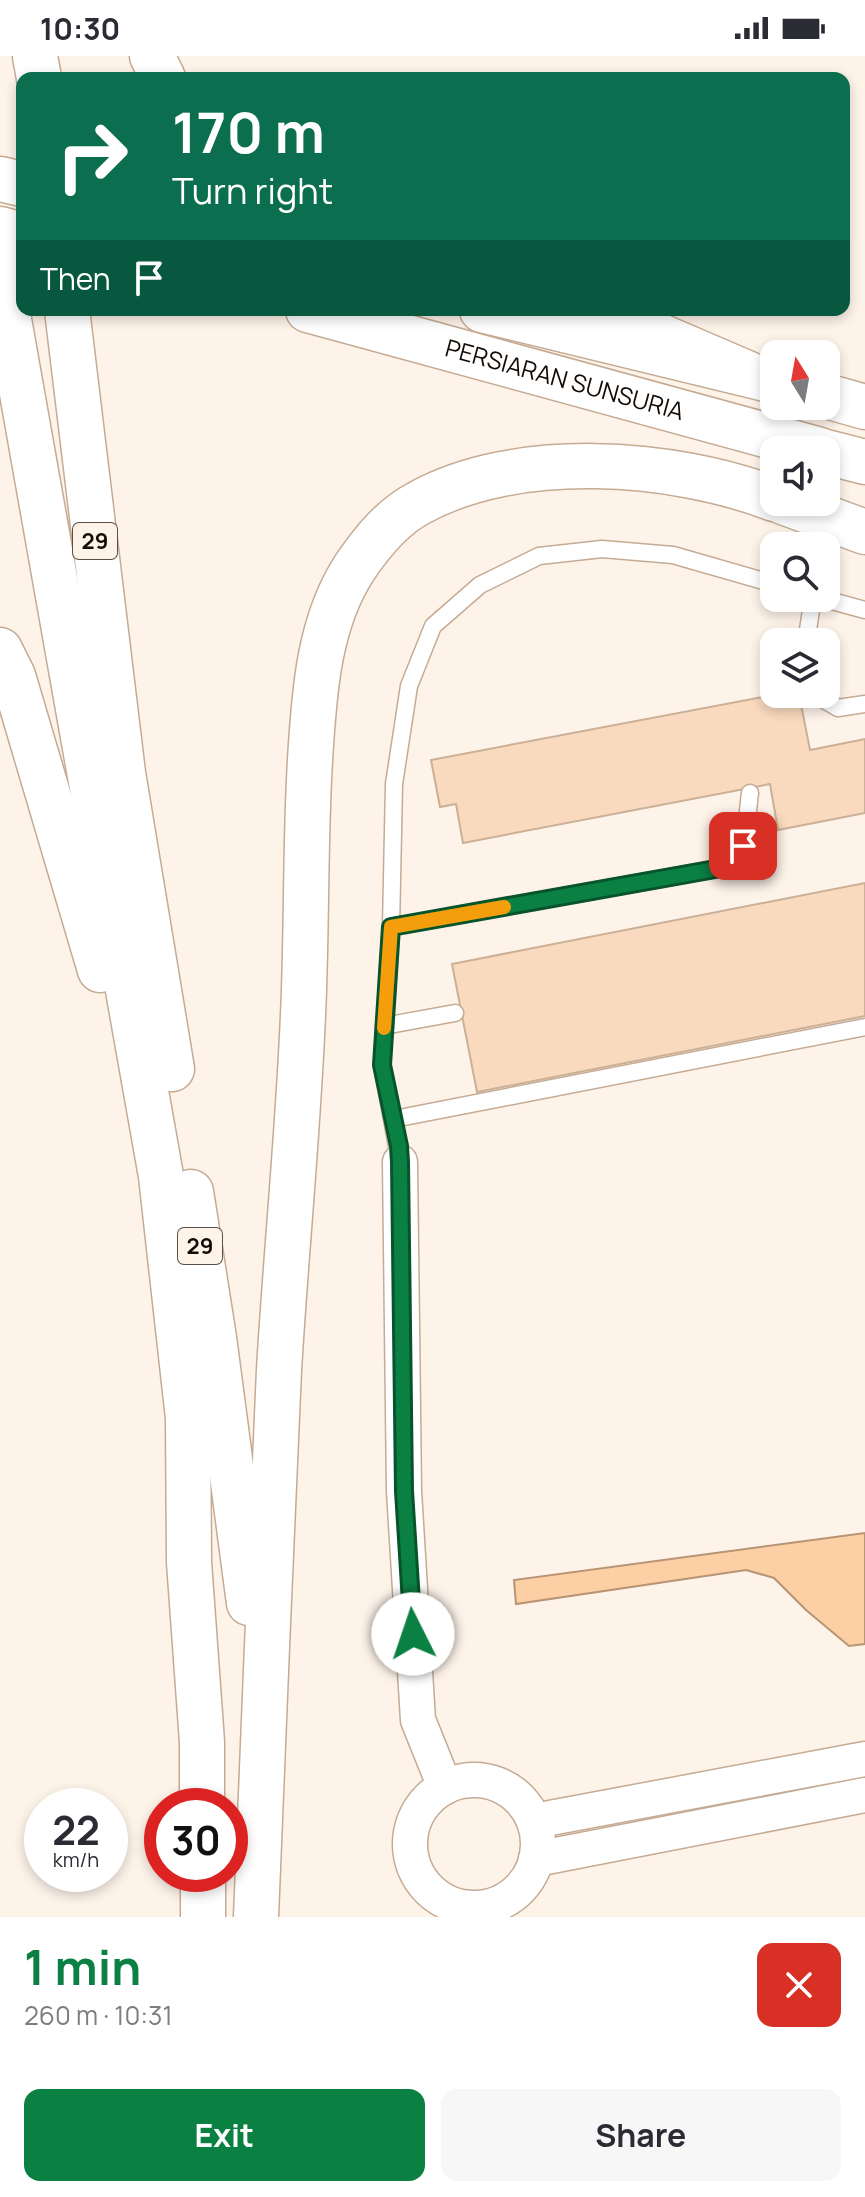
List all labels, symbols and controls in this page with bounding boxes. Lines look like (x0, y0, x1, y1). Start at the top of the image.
text: 10:30 (40, 8, 120, 49)
text: 170 m (172, 93, 325, 170)
icon: right (40, 104, 144, 208)
text: Turn right (172, 166, 333, 215)
icon: arrive (127, 256, 171, 300)
text: Then (40, 258, 111, 299)
street label: PERSIARAN SUNSURIA (442, 330, 688, 427)
north arrow (760, 340, 840, 420)
map controls (760, 340, 840, 708)
button: sound (760, 436, 840, 516)
road number: 29 (73, 523, 117, 559)
button: search (760, 532, 840, 612)
button: layers (760, 628, 840, 708)
pin (709, 812, 777, 880)
icon: arrive (721, 824, 765, 868)
road number: 29 (178, 1228, 222, 1264)
position arrow (371, 1592, 455, 1676)
speed limit sign: 30 (144, 1788, 248, 1892)
text: 22 (52, 1802, 100, 1857)
text: km/h (53, 1846, 99, 1873)
text: 1 min (24, 1934, 141, 1999)
button: close (757, 1943, 841, 2027)
text: 260 m · 10:31 (24, 1997, 173, 2033)
button: Exit (24, 2089, 425, 2181)
button: Share (441, 2089, 841, 2181)

